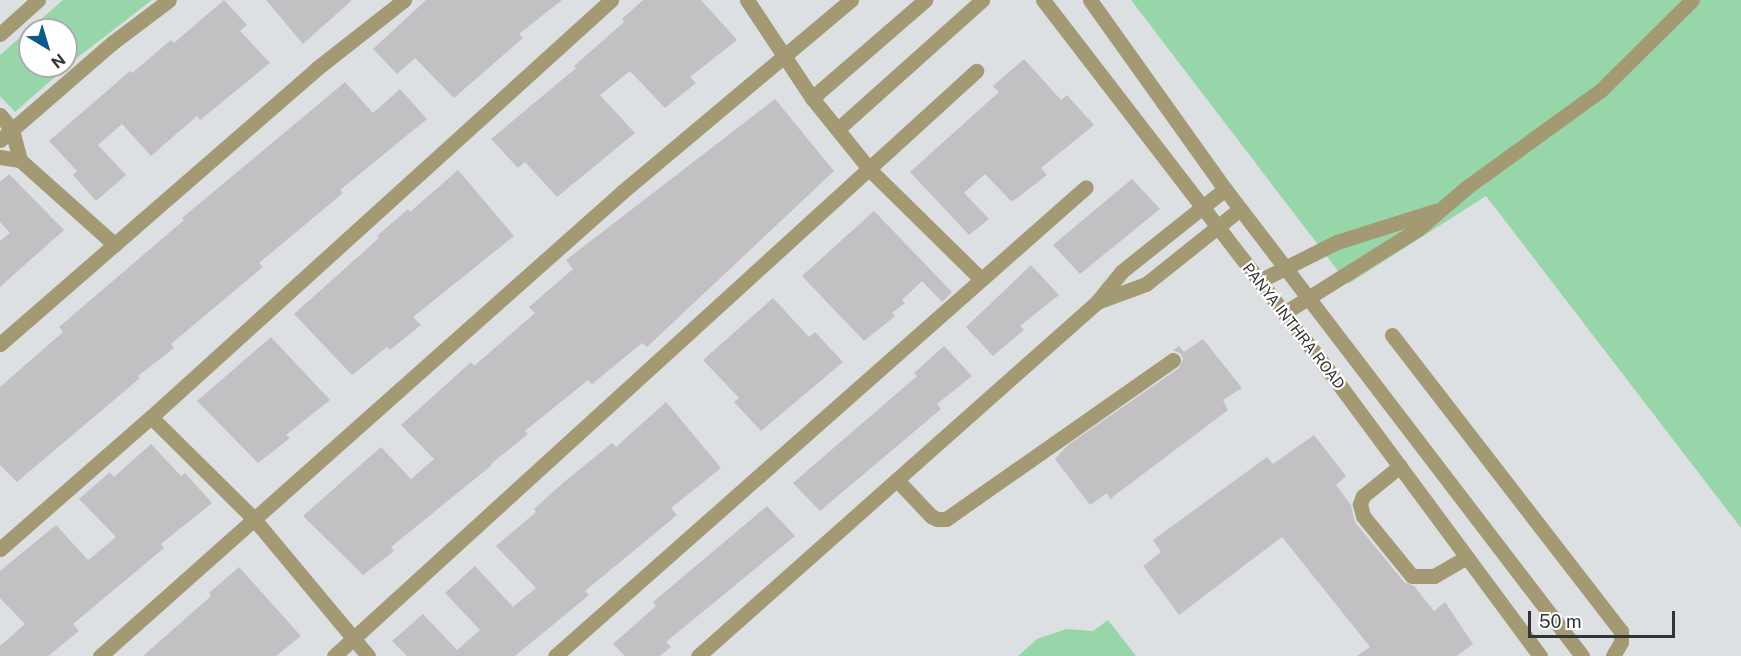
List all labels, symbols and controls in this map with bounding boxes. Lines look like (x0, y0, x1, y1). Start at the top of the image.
north arrow (18, 18, 78, 78)
text: N (47, 50, 69, 72)
street label: PANYA INTHRA ROAD (1239, 259, 1349, 393)
scale bar (1531, 599, 1678, 637)
text: 50 m (1539, 611, 1582, 632)

